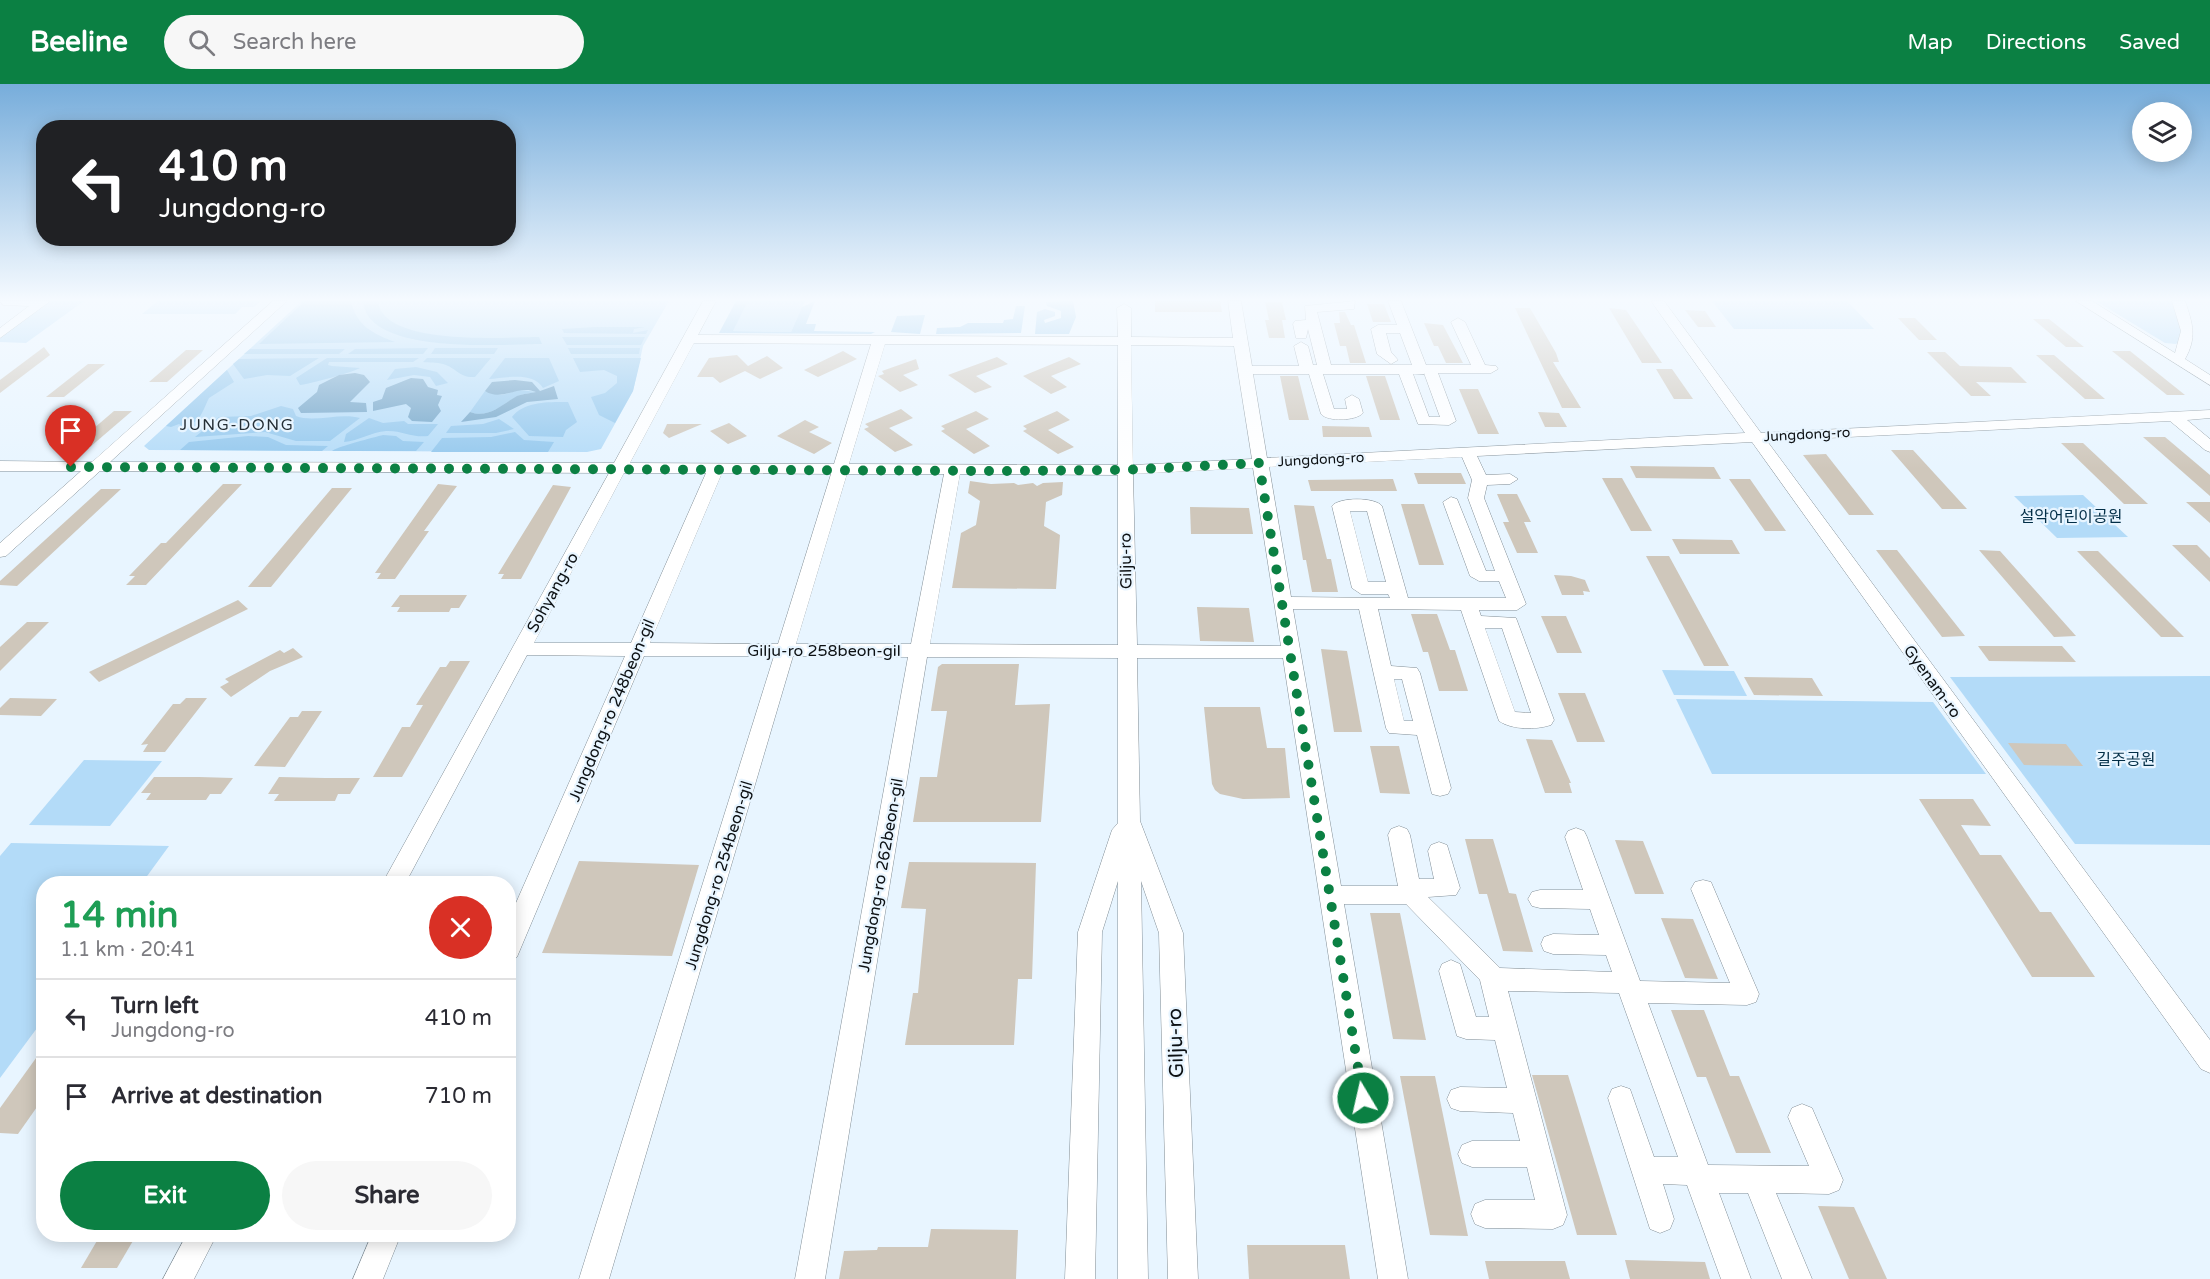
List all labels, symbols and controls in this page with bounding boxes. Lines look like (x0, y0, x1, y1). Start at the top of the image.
search box (164, 15, 584, 69)
text: Beeline (30, 25, 128, 59)
icon: search (185, 26, 218, 59)
text: Search here (233, 29, 357, 55)
text: Map (1907, 30, 1953, 55)
text: Directions (1986, 30, 2086, 55)
text: Saved (2119, 30, 2180, 55)
map controls (2132, 102, 2192, 162)
button: layers (2132, 102, 2192, 162)
text: 410 m (159, 141, 288, 192)
icon: left (60, 144, 138, 222)
text: Jungdong-ro (159, 192, 326, 225)
pin (45, 405, 96, 467)
icon: arrive (54, 414, 87, 447)
district label: JUNG-DONG (180, 415, 294, 435)
street label: Jungdong-ro (1763, 424, 1851, 445)
street label: Jungdong-ro (1277, 449, 1365, 470)
park label: 설악어린이공원 (2019, 507, 2123, 527)
street label: Gilju-ro (1116, 533, 1136, 589)
street label: Sohyang-ro (523, 549, 583, 636)
street label: Jungdong-ro 248beon-gil (564, 616, 659, 805)
street label: Gilju-ro 258beon-gil (747, 641, 901, 661)
street label: Gyenam-ro (1899, 641, 1965, 722)
park label: 길주공원 (2097, 750, 2155, 770)
street label: Jungdong-ro 262beon-gil (854, 777, 908, 974)
street label: Jungdong-ro 254beon-gil (681, 778, 757, 972)
text: 14 min (60, 894, 179, 937)
button: close (429, 896, 492, 959)
text: 1.1 km · 20:41 (60, 938, 196, 962)
text: Turn left (111, 993, 199, 1019)
icon: left (60, 1002, 93, 1035)
text: 410 m (425, 1005, 492, 1031)
street label: Gilju-ro (1163, 1008, 1189, 1078)
text: Jungdong-ro (111, 1019, 235, 1043)
position arrow (1331, 1066, 1395, 1130)
icon: arrive (60, 1080, 93, 1113)
text: Arrive at destination (111, 1083, 322, 1109)
text: 710 m (425, 1083, 492, 1109)
button: Exit (60, 1161, 270, 1230)
button: Share (282, 1161, 492, 1230)

